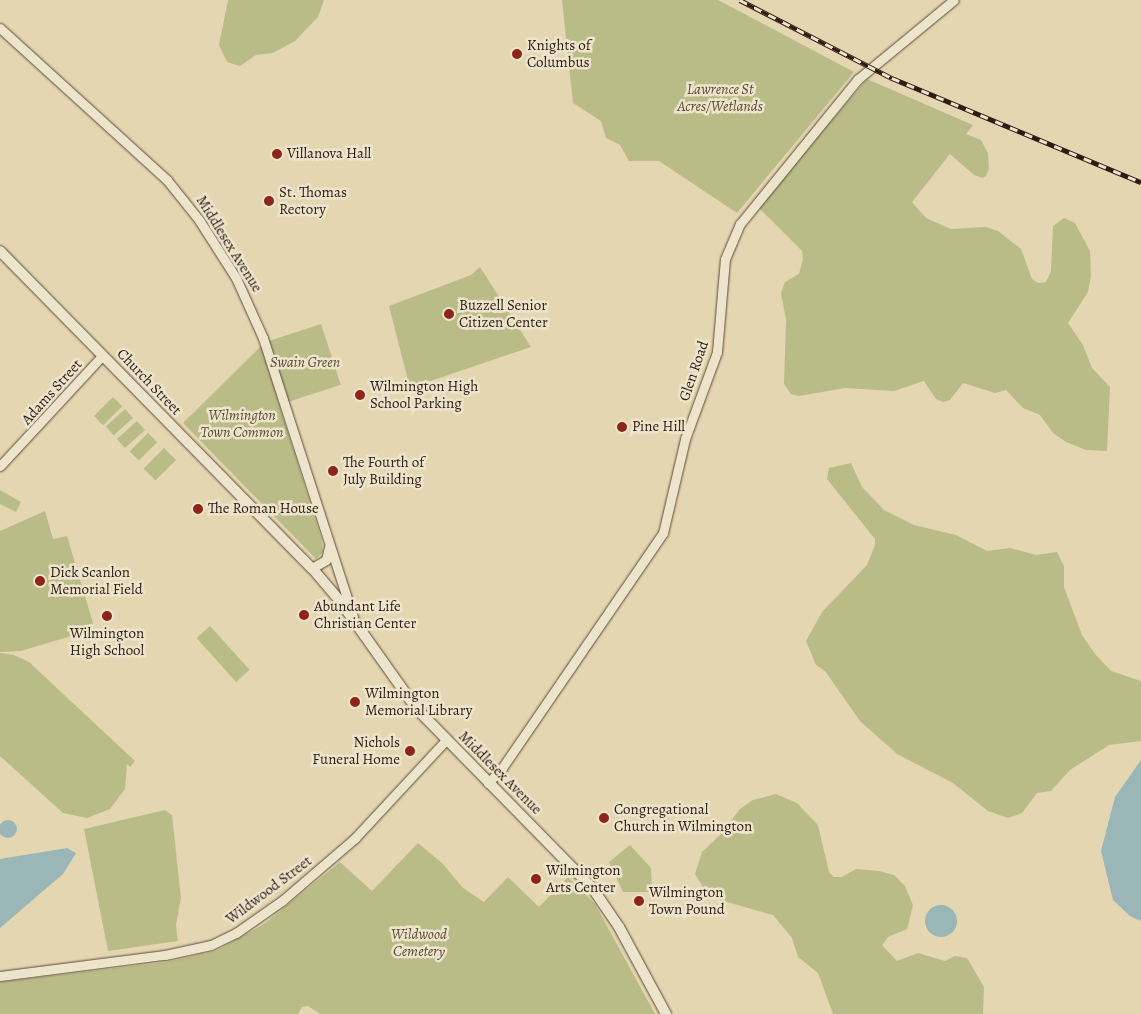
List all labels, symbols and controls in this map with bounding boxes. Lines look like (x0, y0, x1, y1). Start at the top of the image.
place label: Knights of Columbus (527, 36, 591, 71)
marker: Knights of Columbus (511, 48, 523, 60)
park label: Lawrence St Acres/Wetlands (677, 80, 763, 115)
place label: Villanova Hall (287, 145, 371, 163)
marker: Villanova Hall (271, 148, 283, 160)
place label: St. Thomas Rectory (279, 183, 347, 218)
street label: Middlesex Avenue (192, 192, 266, 296)
marker: St. Thomas Rectory (263, 195, 275, 207)
place label: Buzzell Senior Citizen Center (459, 296, 548, 331)
marker: Buzzell Senior Citizen Center (443, 308, 455, 320)
street label: Glen Road (675, 338, 713, 404)
street label: Church Street (113, 345, 185, 419)
park label: Swain Green (270, 354, 340, 372)
street label: Adams Street (18, 356, 86, 428)
place label: Wilmington High School Parking (370, 377, 478, 412)
marker: Wilmington High School Parking (354, 389, 366, 401)
park label: Wilmington Town Common (201, 406, 283, 441)
place label: Pine Hill (632, 418, 685, 436)
marker: Pine Hill (616, 421, 628, 433)
place label: The Fourth of July Building (343, 453, 424, 488)
marker: The Fourth of July Building (327, 465, 339, 477)
place label: The Roman House (208, 500, 319, 518)
marker: The Roman House (192, 503, 204, 515)
place label: Dick Scanlon Memorial Field (50, 563, 143, 598)
marker: Dick Scanlon Memorial Field (34, 575, 46, 587)
place label: Abundant Life Christian Center (314, 597, 416, 632)
marker: Abundant Life Christian Center (298, 609, 310, 621)
marker: Wilmington High School (101, 610, 113, 622)
place label: Wilmington High School (70, 624, 144, 659)
place label: Wilmington Memorial Library (365, 684, 472, 719)
marker: Wilmington Memorial Library (349, 696, 361, 708)
street label: Middlesex Avenue (455, 728, 545, 818)
place label: Nichols Funeral Home (312, 733, 400, 768)
marker: Nichols Funeral Home (404, 745, 416, 757)
place label: Congregational Church in Wilmington (614, 800, 752, 835)
marker: Congregational Church in Wilmington (598, 812, 610, 824)
street label: Wildwood Street (223, 852, 315, 928)
place label: Wilmington Arts Center (546, 861, 620, 896)
marker: Wilmington Arts Center (530, 873, 542, 885)
place label: Wilmington Town Pound (649, 883, 725, 918)
marker: Wilmington Town Pound (633, 895, 645, 907)
park label: Wildwood Cemetery (391, 925, 447, 960)

